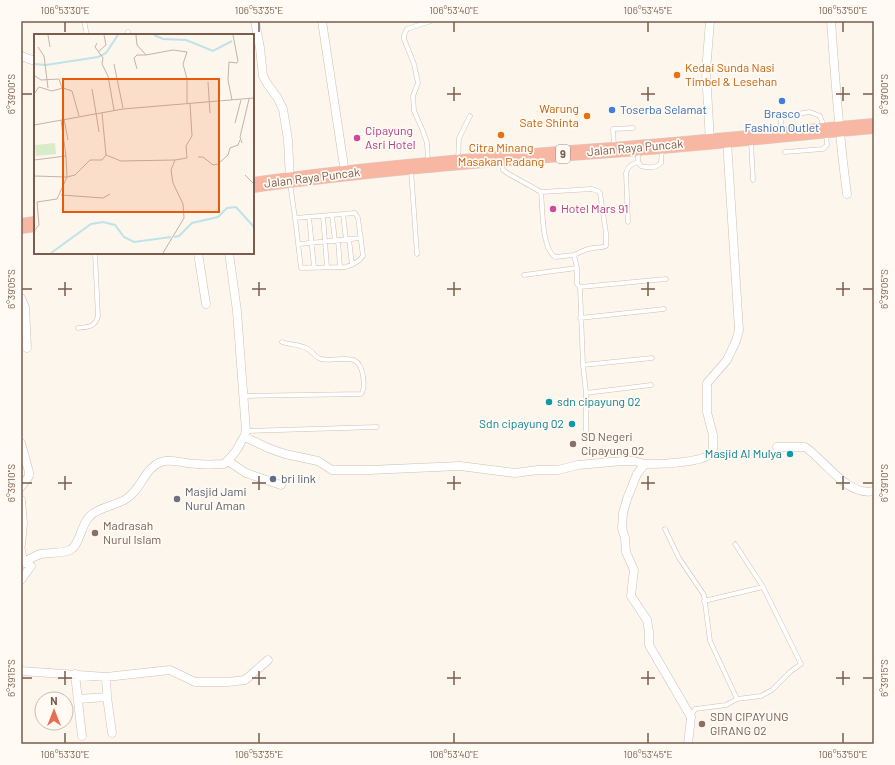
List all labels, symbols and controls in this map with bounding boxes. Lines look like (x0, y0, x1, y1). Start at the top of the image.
text: 106°53'30"E (40, 4, 90, 16)
text: 106°53'35"E (235, 4, 283, 16)
text: 106°53'40"E (429, 4, 479, 16)
text: 106°53'45"E (624, 4, 672, 16)
text: 106°53'50"E (818, 4, 868, 16)
inset map (34, 34, 254, 254)
place label: Kedai Sunda Nasi Timbel & Lesehan (685, 60, 777, 88)
marker: Kedai Sunda Nasi Timbel & Lesehan (672, 70, 682, 80)
text: 6°39'00"S (5, 74, 17, 114)
text: 6°39'00"S (878, 74, 890, 114)
marker: Brasco Fashion Outlet (777, 96, 787, 106)
place label: Warung Sate Shinta (519, 101, 579, 129)
place label: Toserba Selamat (620, 102, 707, 116)
marker: Toserba Selamat (607, 105, 617, 115)
place label: Brasco Fashion Outlet (745, 106, 819, 134)
marker: Warung Sate Shinta (582, 111, 592, 121)
place label: Cipayung Asri Hotel (365, 123, 416, 151)
marker: Citra Minang Masakan Padang (496, 130, 506, 140)
marker: Cipayung Asri Hotel (352, 133, 362, 143)
street label: Jalan Raya Puncak (586, 136, 684, 158)
place label: Citra Minang Masakan Padang (458, 140, 544, 168)
road number: 9 (556, 145, 570, 163)
street label: Jalan Raya Puncak (263, 164, 361, 190)
place label: Hotel Mars 91 (561, 201, 629, 215)
marker: Hotel Mars 91 (548, 204, 558, 214)
text: 6°39'05"S (5, 269, 17, 309)
text: 6°39'05"S (878, 269, 890, 309)
place label: sdn cipayung 02 (557, 394, 641, 408)
marker: sdn cipayung 02 (544, 397, 554, 407)
place label: Sdn cipayung 02 (479, 416, 564, 430)
marker: Sdn cipayung 02 (567, 419, 577, 429)
place label: SD Negeri Cipayung 02 (581, 429, 645, 457)
marker: SD Negeri Cipayung 02 (568, 439, 578, 449)
place label: Masjid Al Mulya (705, 446, 782, 460)
marker: Masjid Al Mulya (785, 449, 795, 459)
text: 6°39'10"S (5, 464, 17, 502)
text: 6°39'10"S (878, 464, 890, 502)
place label: bri link (281, 471, 316, 485)
marker: bri link (268, 474, 278, 484)
place label: Masjid Jami Nurul Aman (185, 484, 246, 512)
marker: Masjid Jami Nurul Aman (172, 494, 182, 504)
place label: Madrasah Nurul Islam (103, 518, 161, 546)
marker: Madrasah Nurul Islam (90, 528, 100, 538)
text: 6°39'15"S (5, 659, 17, 697)
text: 6°39'15"S (878, 659, 890, 697)
north arrow (34, 691, 74, 731)
text: N (50, 694, 58, 707)
place label: SDN CIPAYUNG GIRANG 02 (710, 709, 789, 737)
marker: SDN CIPAYUNG GIRANG 02 (697, 719, 707, 729)
text: 106°53'30"E (40, 748, 90, 760)
text: 106°53'35"E (235, 748, 283, 760)
text: 106°53'40"E (429, 748, 479, 760)
text: 106°53'45"E (624, 748, 672, 760)
text: 106°53'50"E (818, 748, 868, 760)

